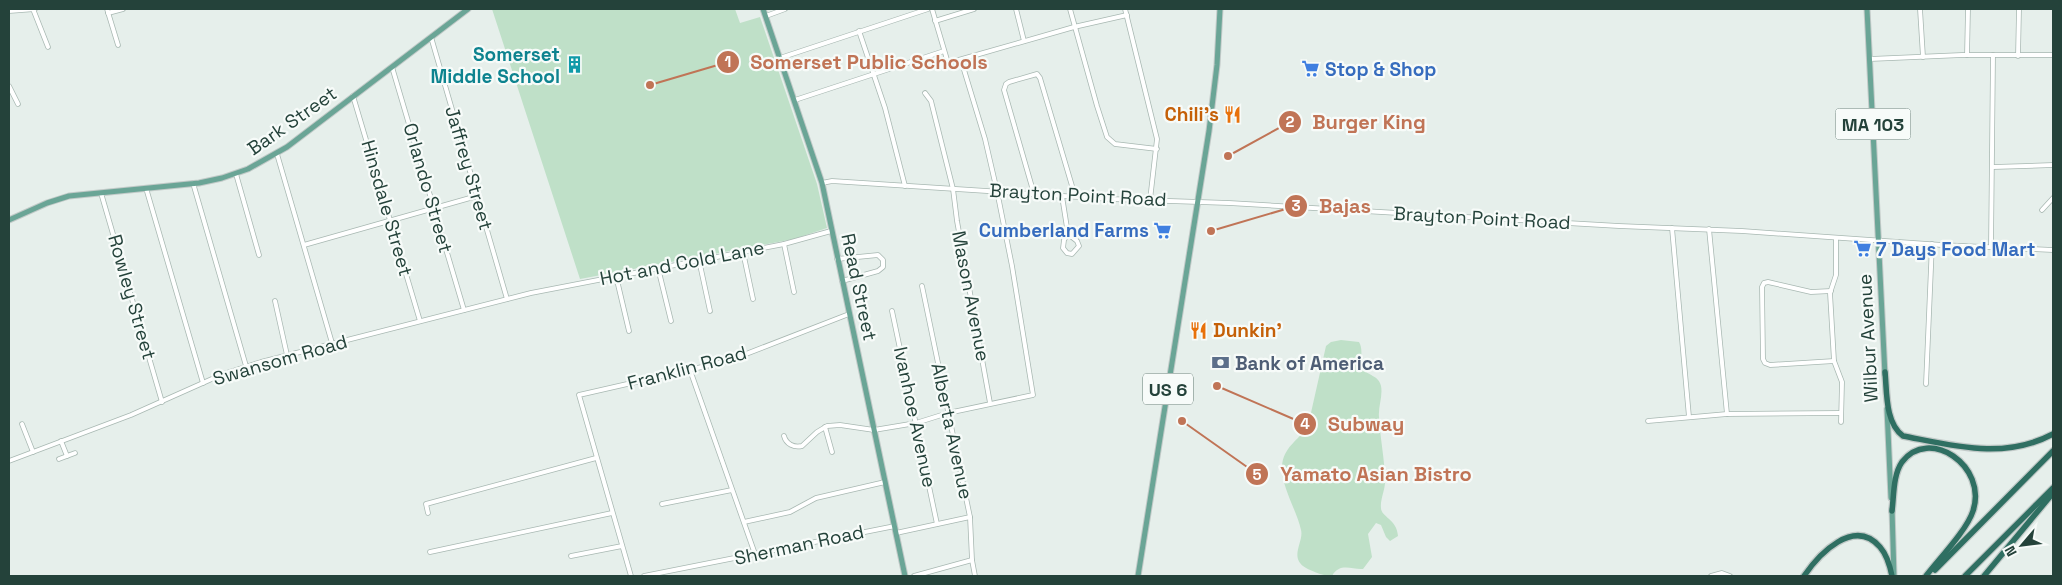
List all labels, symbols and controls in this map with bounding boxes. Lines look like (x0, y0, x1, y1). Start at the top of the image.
place label: Somerset Middle School (430, 42, 560, 89)
callout: Somerset Public Schools (715, 44, 998, 79)
text: Somerset Public Schools (750, 49, 988, 75)
text: 1 (725, 52, 731, 71)
building icon: Somerset Middle School (564, 55, 584, 75)
place label: Stop & Shop (1325, 57, 1436, 82)
supermarket icon: Stop & Shop (1301, 59, 1321, 79)
street label: Bark Street (242, 81, 342, 161)
place label: Chili's (1165, 102, 1219, 127)
street label: Jaffrey Street (439, 103, 499, 233)
restaurant icon: Chili's (1223, 104, 1243, 124)
callout: Burger King (1278, 104, 1436, 139)
road number: MA 103 (1836, 108, 1910, 140)
text: Burger King (1312, 109, 1426, 135)
text: 2 (1286, 112, 1295, 131)
street label: Orlando Street (398, 120, 458, 256)
street label: Hinsdale Street (356, 137, 418, 279)
street label: Brayton Point Road (989, 178, 1167, 212)
callout: Bajas (1284, 189, 1381, 224)
text: Bajas (1319, 193, 1371, 219)
text: 3 (1291, 196, 1301, 215)
street label: Brayton Point Road (1393, 201, 1571, 235)
place label: Cumberland Farms (979, 218, 1149, 243)
supermarket icon: Cumberland Farms (1153, 220, 1173, 240)
street label: Mason Avenue (946, 229, 996, 363)
street label: Rowley Street (102, 231, 162, 363)
street label: Read Street (835, 231, 883, 343)
street label: Hot and Cold Lane (598, 235, 766, 291)
place label: 7 Days Food Mart (1876, 237, 2035, 262)
supermarket icon: 7 Days Food Mart (1852, 239, 1872, 259)
street label: Wilbur Avenue (1852, 273, 1884, 403)
place label: Dunkin' (1213, 318, 1282, 343)
restaurant icon: Dunkin' (1189, 320, 1209, 340)
street label: Swansom Road (210, 329, 350, 391)
street label: Franklin Road (625, 340, 749, 396)
street label: Ivanhoe Avenue (888, 344, 942, 490)
place label: Bank of America (1235, 351, 1384, 376)
bank icon: Bank of America (1211, 353, 1231, 373)
street label: Alberta Avenue (925, 361, 979, 501)
road number: US 6 (1143, 374, 1193, 404)
callout: Subway (1293, 407, 1414, 442)
text: Subway (1328, 411, 1404, 437)
text: 4 (1300, 414, 1310, 433)
callout: Yamato Asian Bistro (1245, 457, 1481, 492)
text: Yamato Asian Bistro (1280, 461, 1472, 487)
text: 5 (1252, 465, 1262, 484)
street label: Sherman Road (732, 519, 866, 571)
north arrow (1997, 520, 2047, 570)
text: N (2000, 543, 2021, 559)

